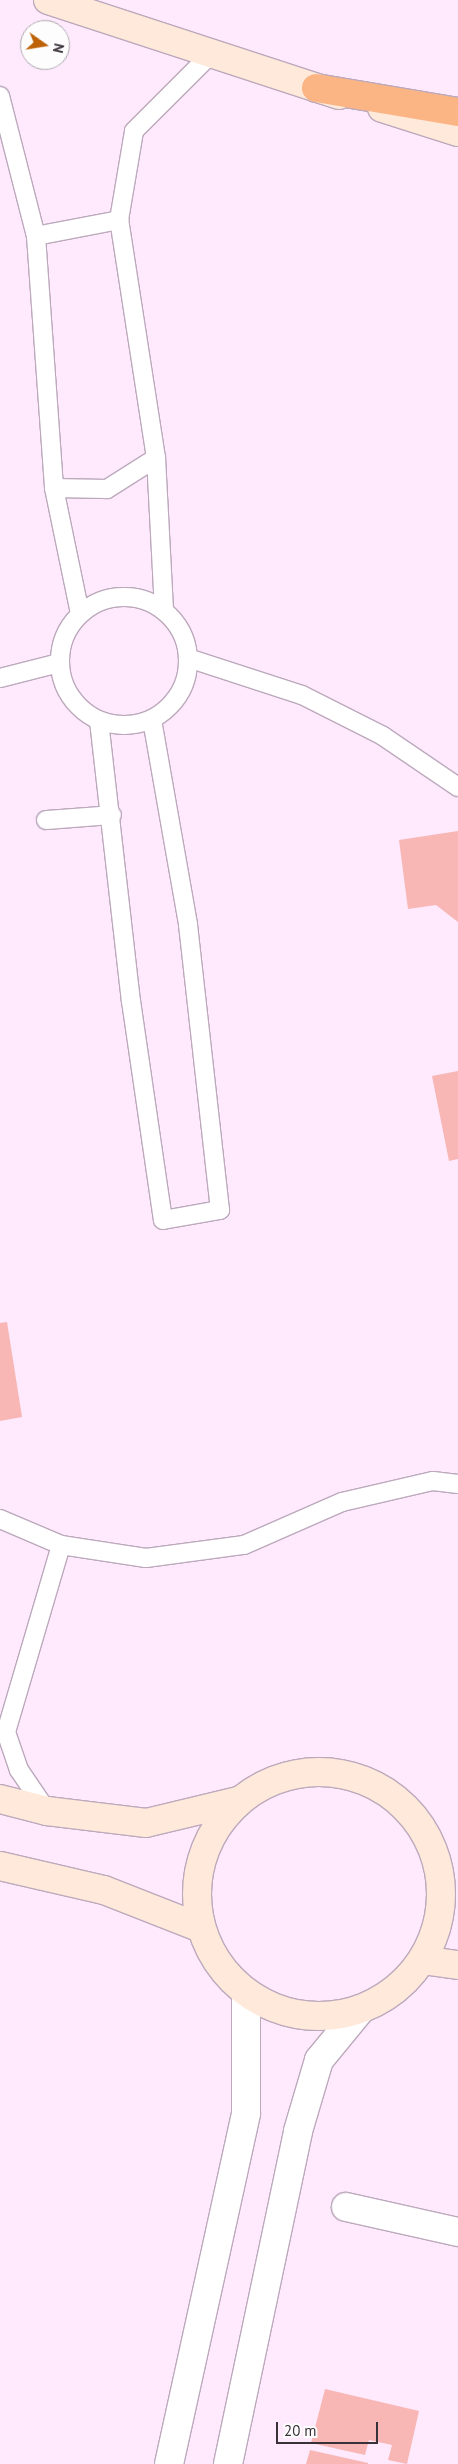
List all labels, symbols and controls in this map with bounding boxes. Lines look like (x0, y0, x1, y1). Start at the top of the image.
north arrow (20, 20, 70, 70)
text: N (49, 42, 68, 55)
scale bar (278, 2412, 380, 2444)
text: 20 m (284, 2421, 317, 2440)

